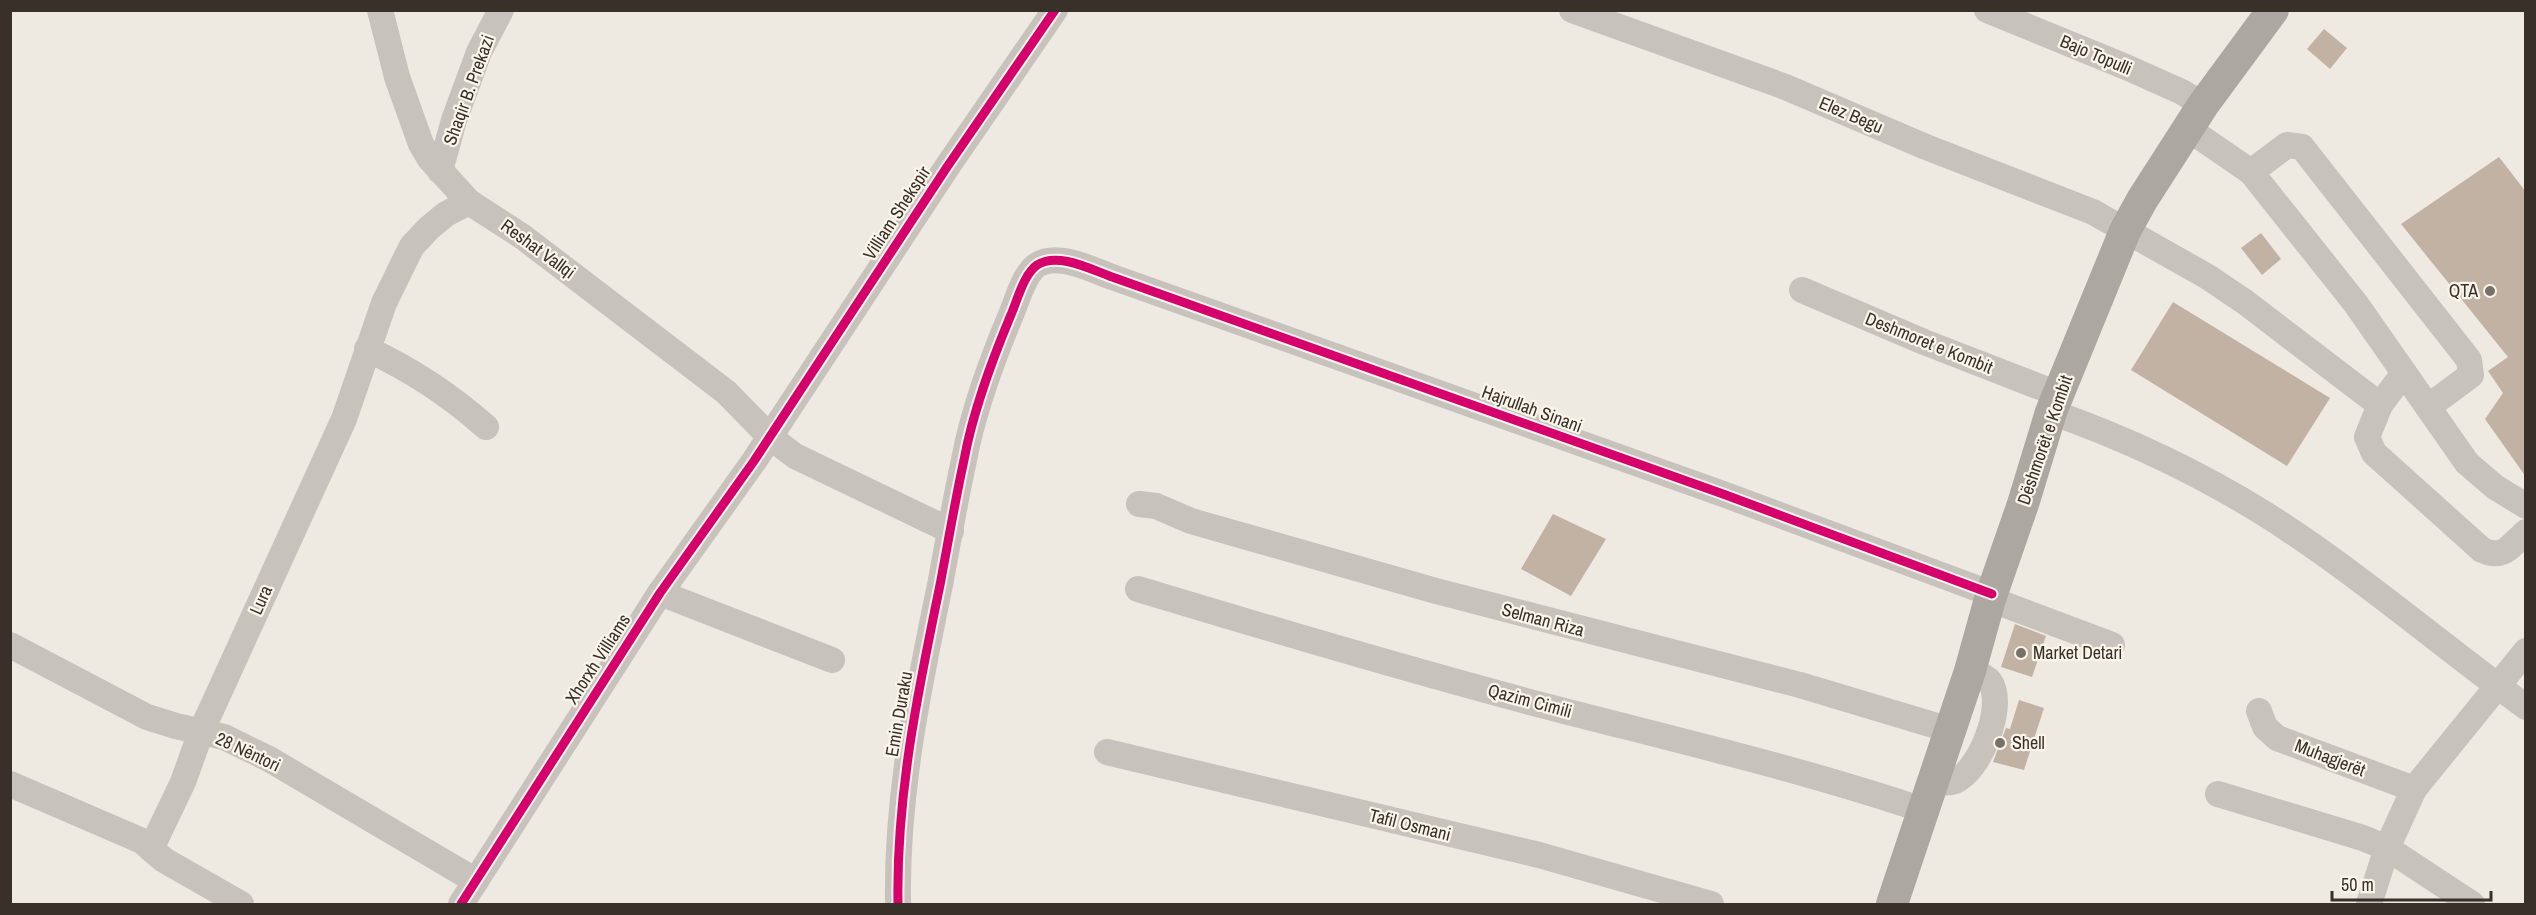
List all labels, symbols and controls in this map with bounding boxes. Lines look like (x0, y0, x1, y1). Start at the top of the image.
street label: Bajo Topulli (2056, 28, 2136, 81)
street label: Shaqir B. Prekazi (437, 31, 500, 148)
street label: Elez Begu (1815, 90, 1887, 139)
street label: Villiam Shekspir (857, 161, 936, 264)
street label: Reshat Vallqi (496, 213, 581, 284)
place label: QTA (2449, 278, 2478, 303)
marker: QTA (2483, 284, 2497, 298)
street label: Deshmoret e Kombit (1862, 306, 1997, 379)
street label: Dëshmorët e Kombit (2011, 372, 2078, 508)
street label: Hajrullah Sinani (1479, 379, 1586, 438)
street label: Lura (243, 581, 278, 618)
street label: Selman Riza (1499, 597, 1587, 643)
street label: Xhorxh Villiams (559, 609, 636, 709)
place label: Market Detari (2033, 640, 2122, 665)
marker: Market Detari (2014, 646, 2028, 660)
street label: Emin Duraku (879, 669, 918, 758)
street label: Qazim Cimili (1485, 677, 1575, 724)
street label: 28 Nëntori (212, 726, 285, 777)
place label: Shell (2012, 730, 2045, 755)
street label: Muhagjerët (2291, 733, 2369, 782)
marker: Shell (1993, 736, 2007, 750)
street label: Tafil Osmani (1367, 802, 1453, 847)
scale bar (2332, 864, 2491, 902)
text: 50 m (2341, 872, 2374, 897)

